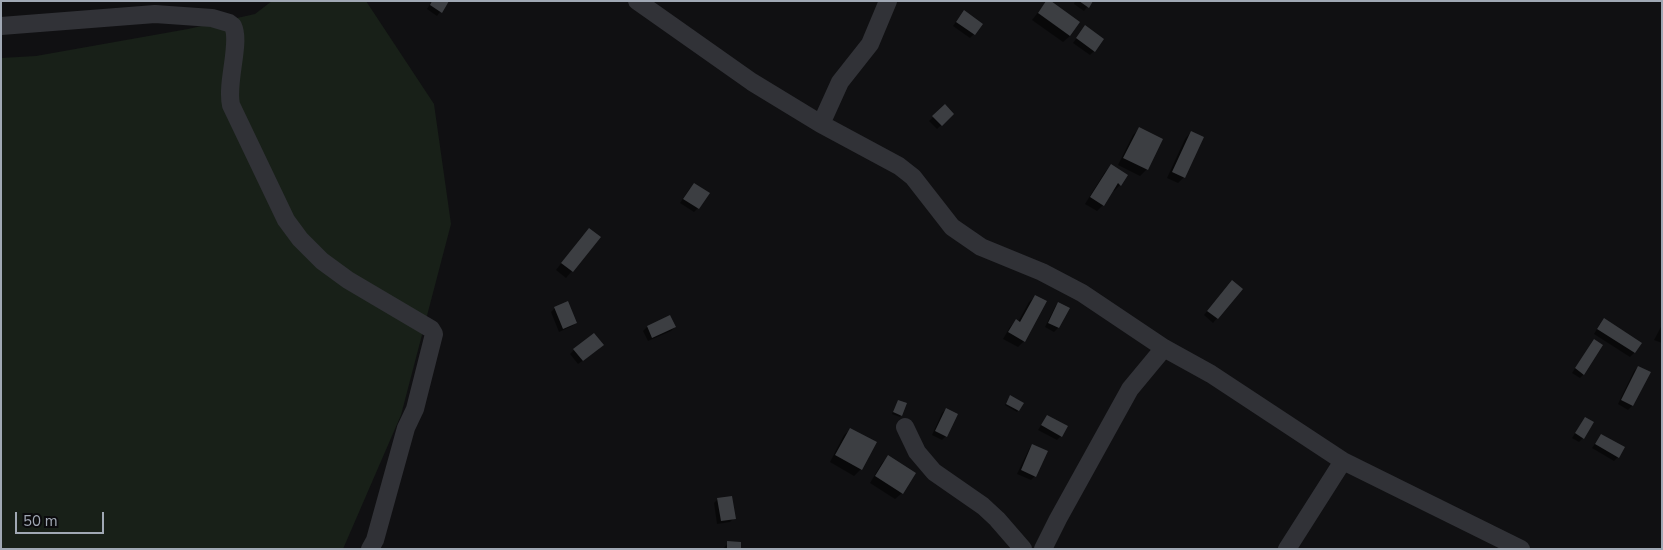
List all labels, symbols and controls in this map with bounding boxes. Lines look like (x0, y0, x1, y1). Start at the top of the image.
scale bar (18, 502, 106, 534)
text: 50 m (23, 511, 58, 531)

